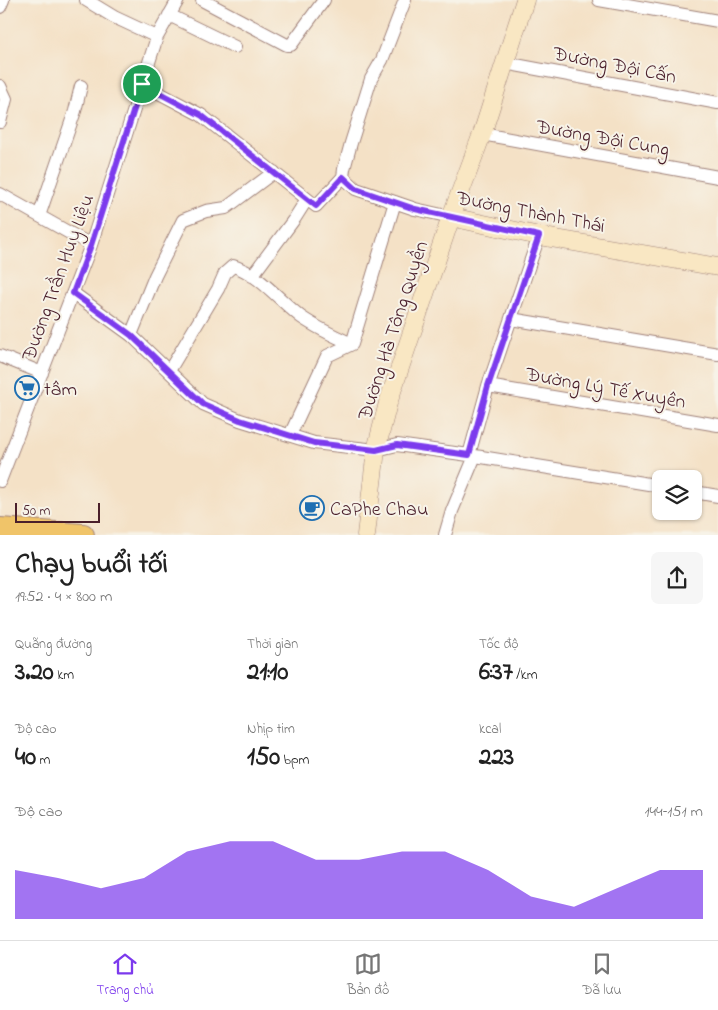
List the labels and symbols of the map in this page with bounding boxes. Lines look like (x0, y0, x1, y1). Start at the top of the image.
street label: Đường Đội Cấn (549, 40, 679, 94)
pin (121, 63, 163, 105)
street label: Đường Đội Cung (533, 113, 671, 166)
street label: Đường Thành Thái (453, 185, 607, 243)
street label: Đường Trần Huy Liệu (15, 190, 104, 367)
street label: Đường Hà Tông Quyền (351, 237, 438, 425)
street label: Đường Lý Tế Xuyên (522, 361, 688, 419)
supermarket icon: tâm (14, 375, 40, 401)
place label: tâm (44, 376, 77, 405)
cafe icon: CaPhe Chau (299, 495, 325, 521)
place label: CaPhe Chau (330, 496, 428, 525)
scale bar (15, 500, 100, 523)

